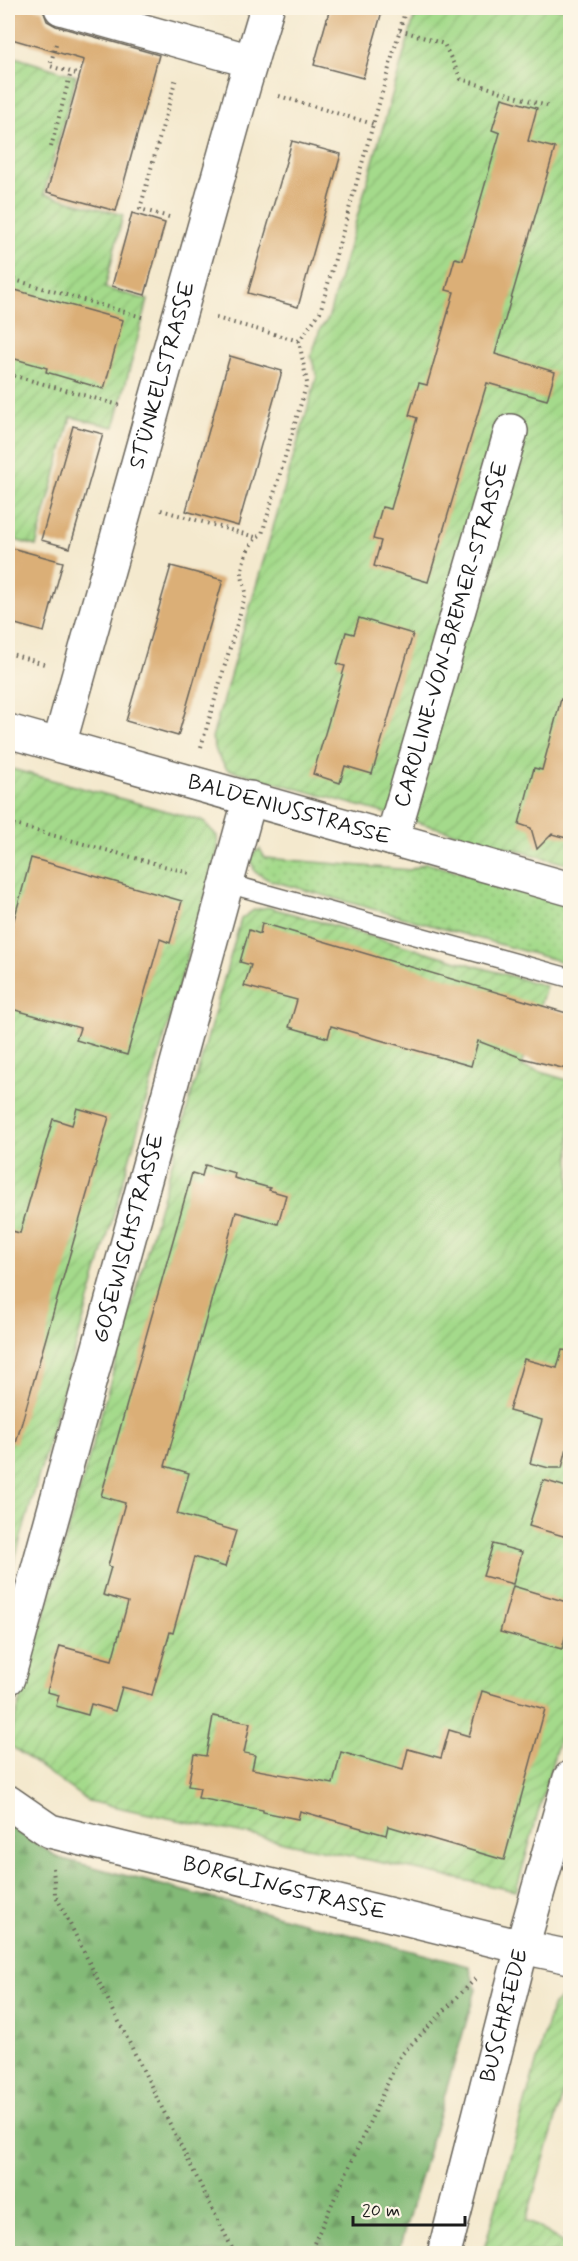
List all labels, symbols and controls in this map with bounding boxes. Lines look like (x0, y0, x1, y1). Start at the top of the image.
street label: STÜNKELSTRASSE (123, 278, 202, 472)
street label: CAROLINE-VON-BREMER-STRASSE (388, 458, 515, 811)
street label: BALDENIUSSTRASSE (184, 768, 394, 852)
street label: GOSEWISCHSTRASSE (87, 1131, 171, 1346)
street label: BORGLINGSTRASSE (180, 1850, 388, 1927)
street label: BUSCHRIEDE (474, 1946, 535, 2085)
scale bar (353, 2189, 466, 2227)
text: 20 m (362, 2199, 400, 2223)

